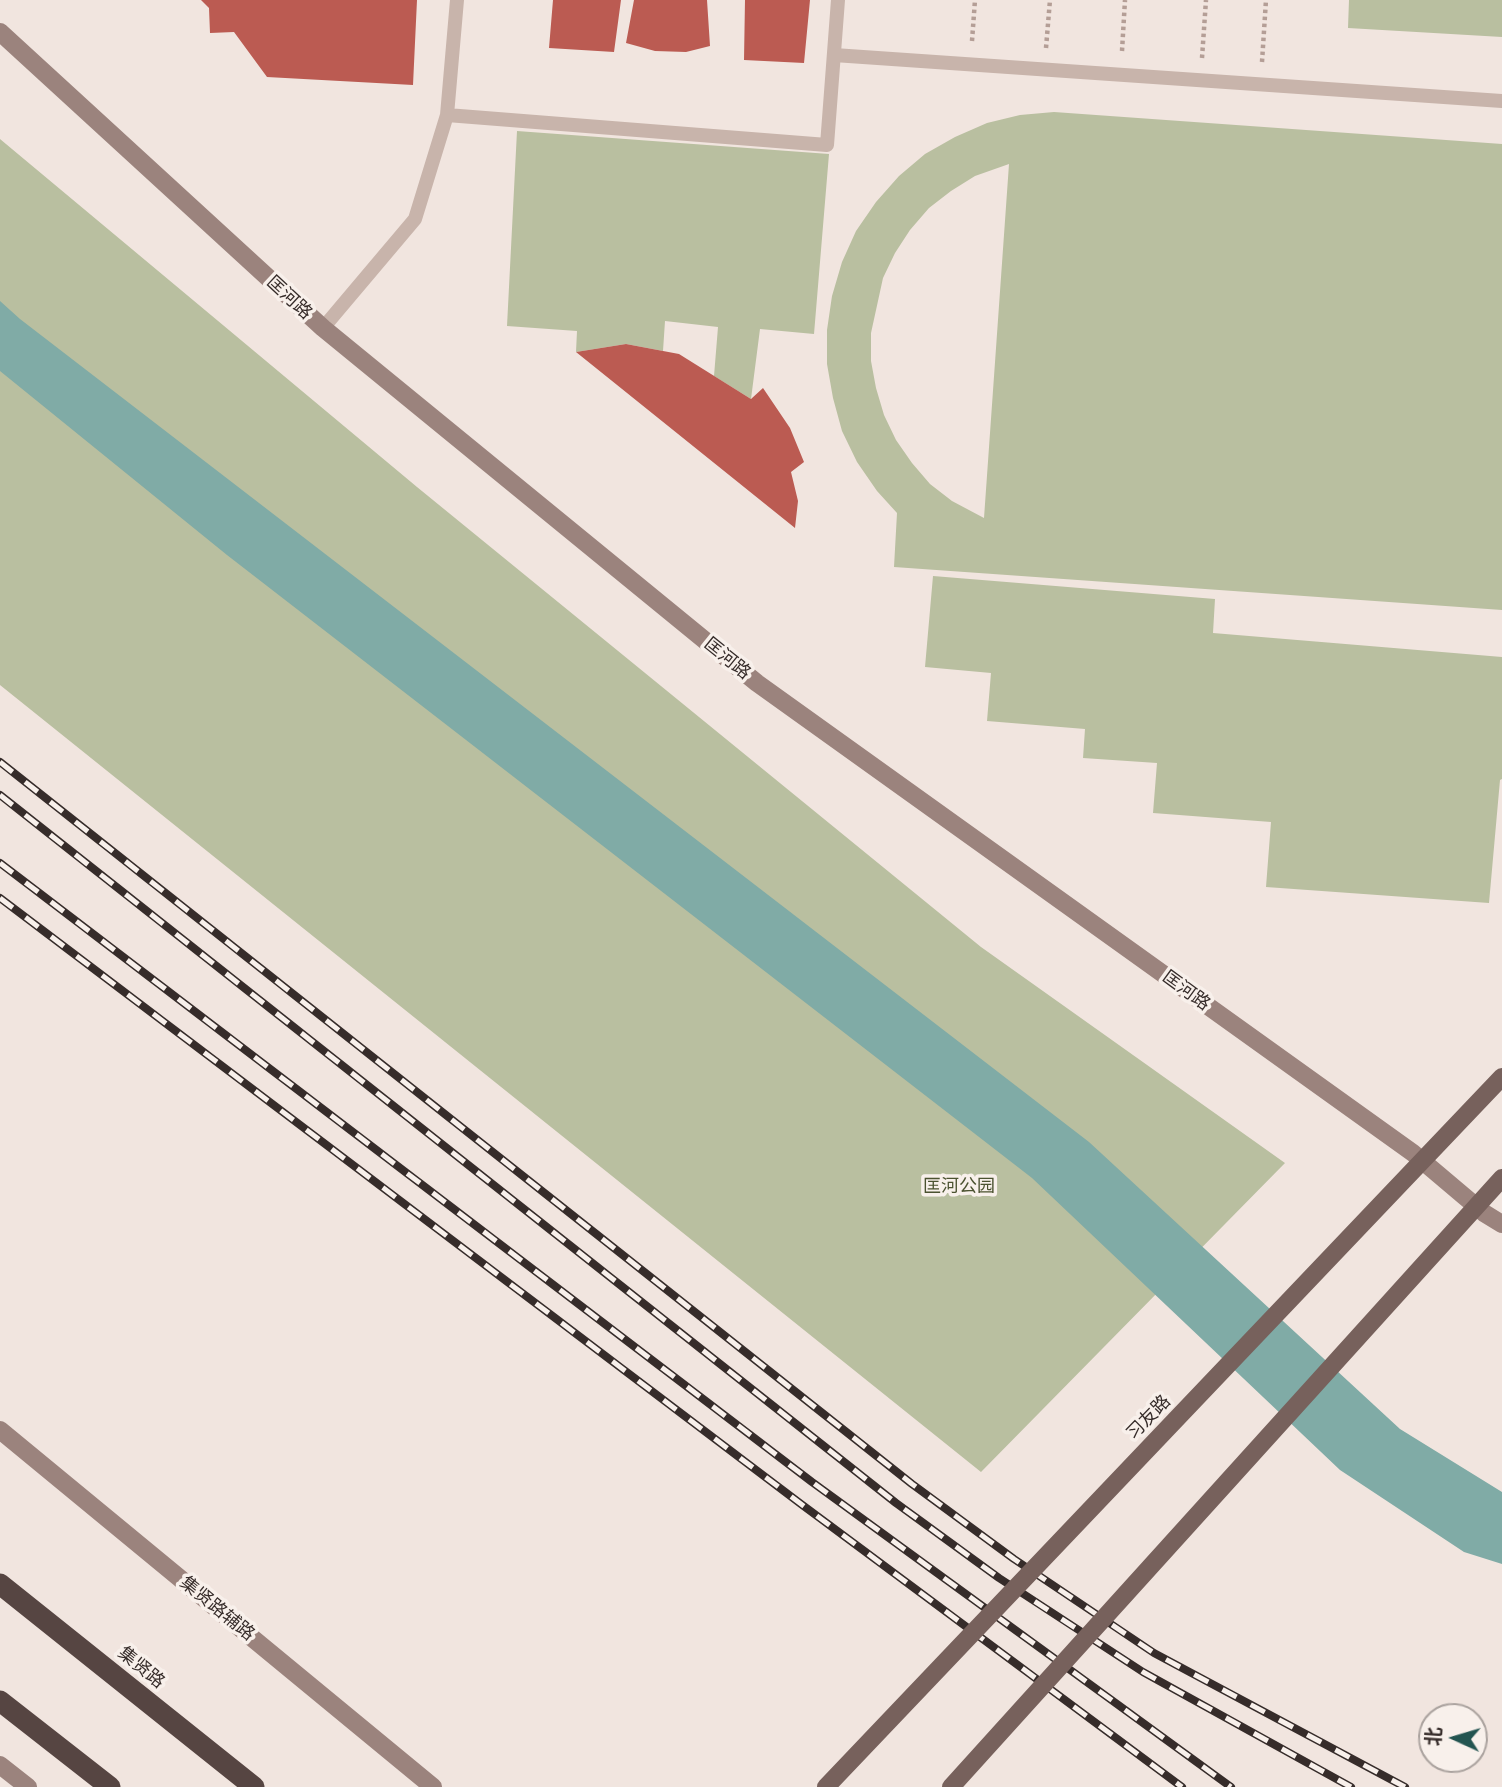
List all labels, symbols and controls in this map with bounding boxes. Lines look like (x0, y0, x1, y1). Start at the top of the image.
street label: 匡河路 (262, 272, 316, 324)
street label: 匡河路 (699, 634, 755, 684)
street label: 匡河路 (1158, 966, 1214, 1016)
park label: 匡河公园 (923, 1176, 995, 1198)
street label: 习友路 (1122, 1391, 1176, 1445)
street label: 集贤路辅路 (175, 1572, 259, 1646)
street label: 集贤路 (113, 1643, 169, 1693)
north arrow (1418, 1703, 1488, 1773)
text: 北 (1422, 1726, 1445, 1747)

